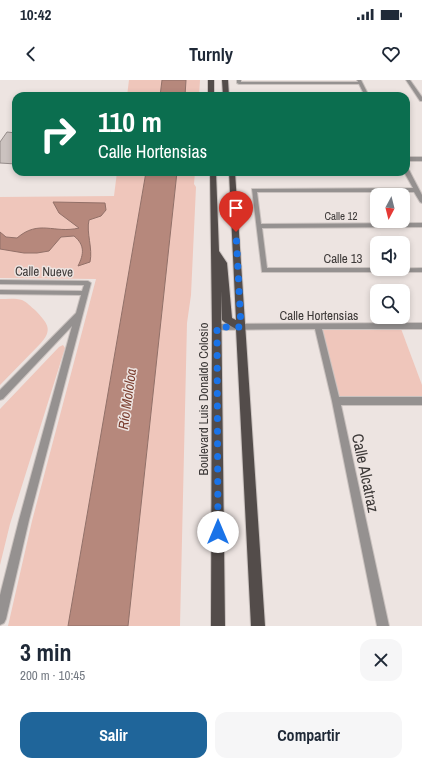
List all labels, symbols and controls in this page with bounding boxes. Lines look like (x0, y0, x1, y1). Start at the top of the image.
text: 10:42 (20, 4, 51, 25)
text: Turnly (189, 42, 233, 67)
icon: back (20, 43, 42, 65)
icon: heart (380, 43, 402, 65)
text: 110 m (98, 103, 162, 141)
icon: right (32, 108, 84, 160)
text: Calle Hortensias (98, 139, 207, 164)
north arrow (370, 188, 410, 228)
map controls (370, 188, 410, 324)
pin (219, 191, 253, 232)
icon: arrive (225, 197, 247, 219)
street label: Calle 12 (324, 209, 358, 223)
button: sound (370, 236, 410, 276)
street label: Calle 13 (323, 250, 363, 267)
street label: Calle Nueve (15, 262, 73, 281)
button: search (370, 284, 410, 324)
street label: Calle Hortensias (280, 307, 358, 324)
street label: Boulevard Luis Donaldo Colosio (195, 322, 212, 475)
water label: Río Mololoa (114, 367, 140, 431)
street label: Calle Alcatraz (347, 431, 385, 515)
position arrow (197, 511, 239, 553)
text: 3 min (20, 636, 71, 668)
button: close (360, 639, 402, 681)
text: 200 m · 10:45 (20, 667, 85, 684)
button: Salir (20, 712, 207, 758)
button: Compartir (215, 712, 402, 758)

